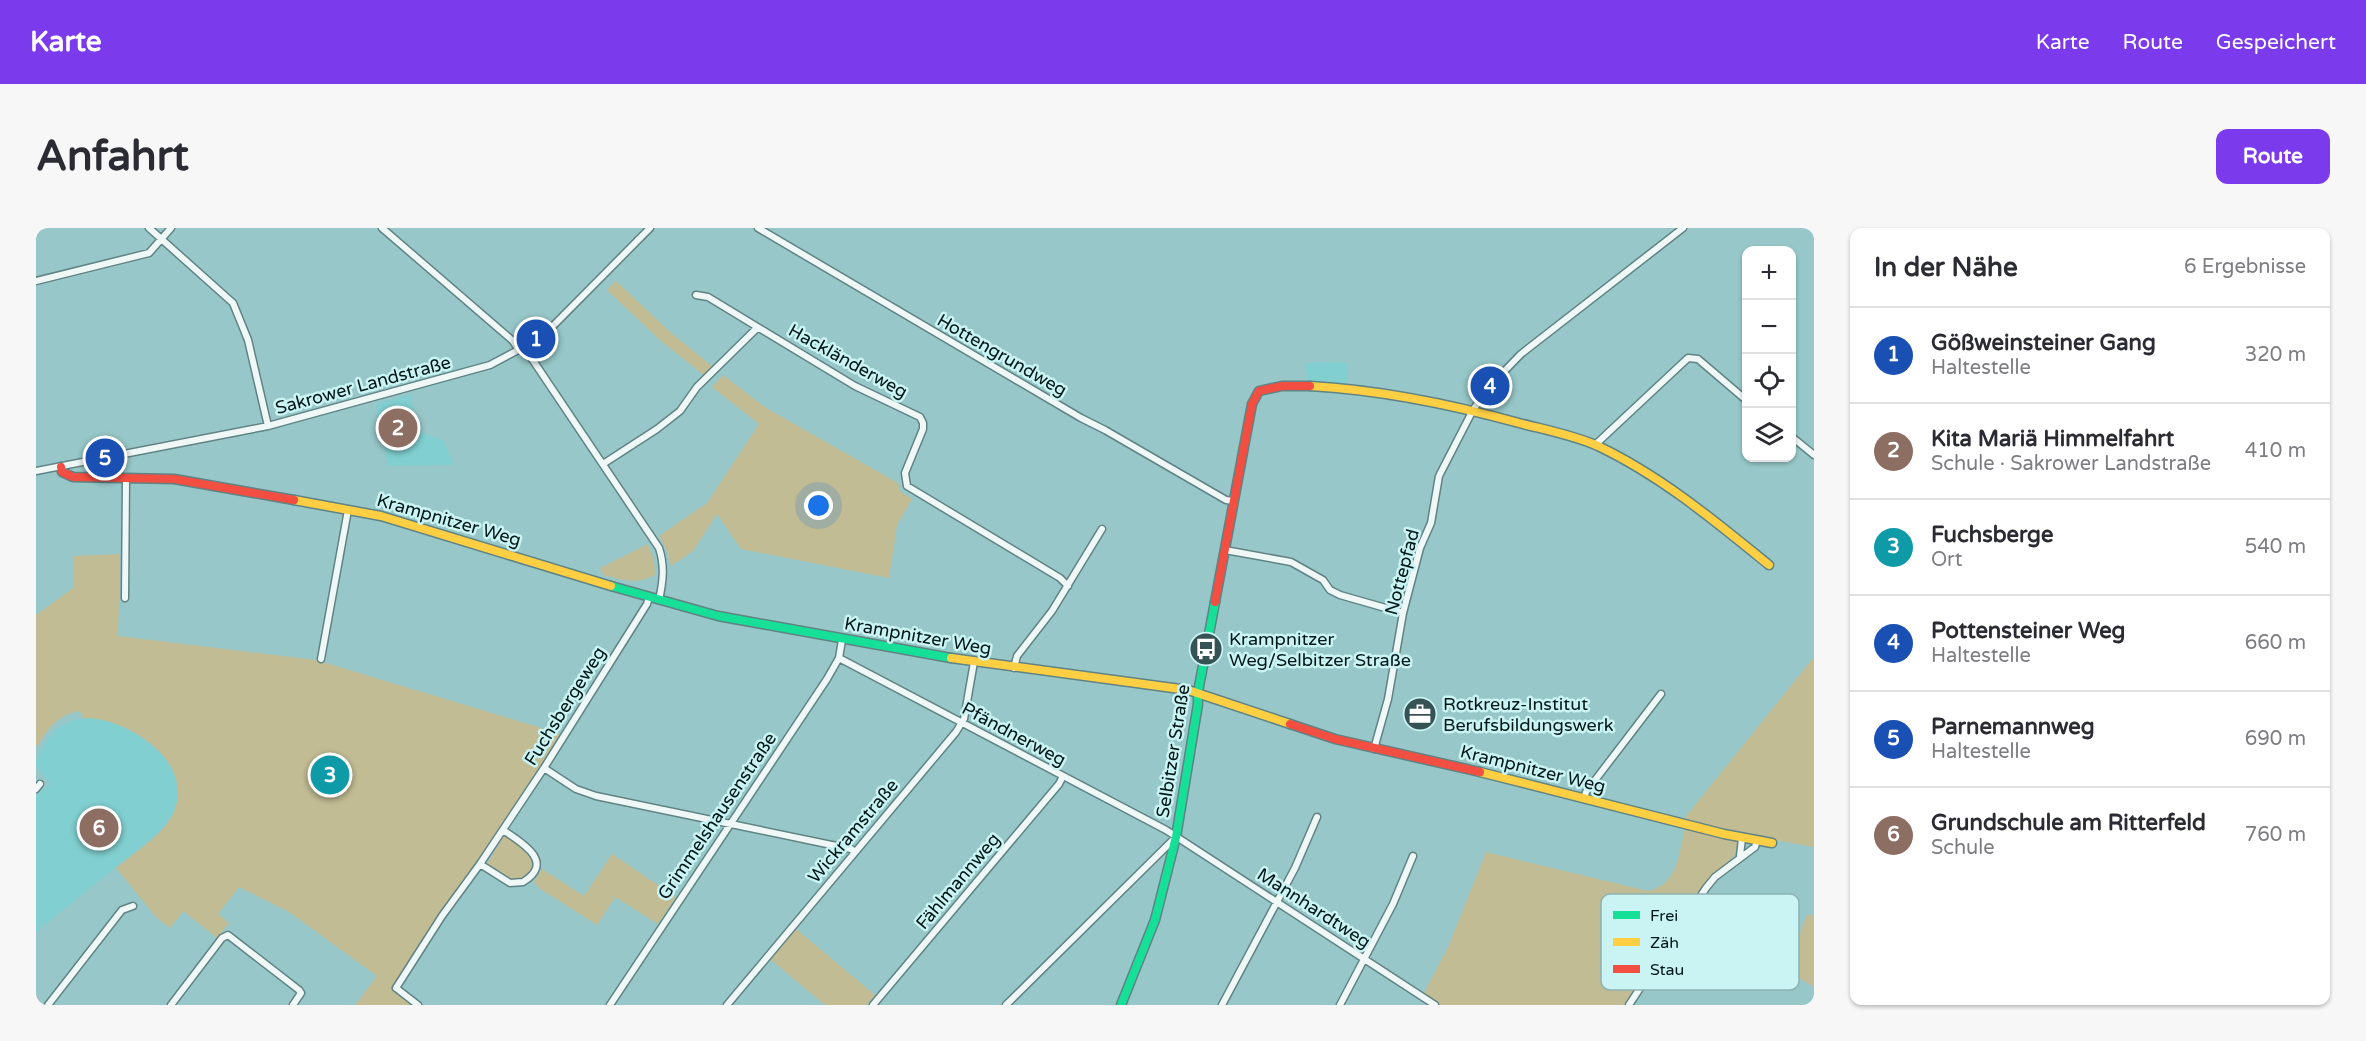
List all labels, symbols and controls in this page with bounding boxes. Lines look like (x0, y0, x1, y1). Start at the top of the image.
text: Karte (30, 25, 102, 59)
text: Karte (2036, 30, 2090, 55)
text: Route (2123, 30, 2183, 55)
text: Gespeichert (2216, 30, 2336, 55)
button: Route (2216, 129, 2330, 184)
text: Anfahrt (36, 131, 189, 182)
map controls (1742, 246, 1796, 462)
button: + (1742, 246, 1796, 300)
text: In der Nähe (1874, 252, 2018, 283)
text: 6 Ergebnisse (2184, 255, 2306, 279)
button: − (1742, 300, 1796, 354)
street label: Hottengrundweg (933, 309, 1071, 401)
pin: 1 (516, 316, 556, 362)
street label: Hackländerweg (785, 319, 911, 403)
text: Gößweinsteiner Gang (1931, 330, 2156, 356)
text: 1 (1887, 343, 1900, 367)
text: 320 m (2245, 343, 2306, 367)
street label: Sakrower Landstraße (273, 351, 453, 419)
button: locate (1742, 354, 1796, 408)
text: Haltestelle (1931, 356, 2031, 380)
pin: 4 (1470, 364, 1510, 408)
pin: 2 (378, 406, 418, 450)
button: layers (1742, 408, 1796, 462)
text: Kita Mariä Himmelfahrt (1931, 426, 2174, 452)
pin: 5 (86, 436, 124, 480)
text: 2 (1887, 439, 1900, 463)
text: 410 m (2245, 439, 2306, 463)
text: Schule · Sakrower Landstraße (1931, 452, 2211, 476)
street label: Krampnitzer Weg (374, 489, 524, 551)
your location (804, 491, 833, 520)
text: Fuchsberge (1931, 522, 2053, 548)
street label: Nottepfad (1380, 527, 1424, 617)
text: 3 (1887, 535, 1900, 559)
text: 540 m (2245, 535, 2306, 559)
text: Ort (1931, 548, 1962, 572)
street label: Krampnitzer Weg (843, 612, 993, 660)
text: Pottensteiner Weg (1931, 618, 2126, 644)
place label: Krampnitzer Weg/Selbitzer Straße (1229, 628, 1411, 671)
bus stop icon: Krampnitzer Weg/Selbitzer Straße (1188, 631, 1224, 667)
text: 4 (1887, 631, 1900, 655)
text: 660 m (2245, 631, 2306, 655)
street label: Fuchsbergeweg (520, 643, 610, 769)
text: Haltestelle (1931, 644, 2031, 668)
street label: Selbitzer Straße (1152, 683, 1194, 819)
place label: Rotkreuz-Institut Berufsbildungswerk (1443, 693, 1614, 736)
office icon: Rotkreuz-Institut Berufsbildungswerk (1402, 696, 1438, 732)
street label: Pfändnerweg (958, 697, 1070, 771)
text: Parnemannweg (1931, 714, 2095, 740)
text: 5 (1887, 727, 1900, 751)
text: 690 m (2245, 727, 2306, 751)
street label: Grimmelshausenstraße (653, 728, 781, 904)
street label: Krampnitzer Weg (1458, 740, 1608, 798)
text: Haltestelle (1931, 740, 2031, 764)
pin: 3 (310, 752, 350, 798)
street label: Wickramstraße (803, 775, 903, 887)
pin: 6 (80, 806, 118, 850)
text: Grundschule am Ritterfeld (1931, 810, 2206, 836)
text: 6 (1887, 823, 1900, 847)
text: 760 m (2245, 823, 2306, 847)
street label: Fählmannweg (911, 828, 1005, 934)
text: Schule (1931, 836, 1995, 860)
street label: Mannhardtweg (1253, 863, 1375, 953)
legend (1601, 894, 1799, 990)
text: Frei (1650, 906, 1678, 926)
text: Zäh (1650, 933, 1679, 953)
text: Stau (1650, 960, 1684, 980)

